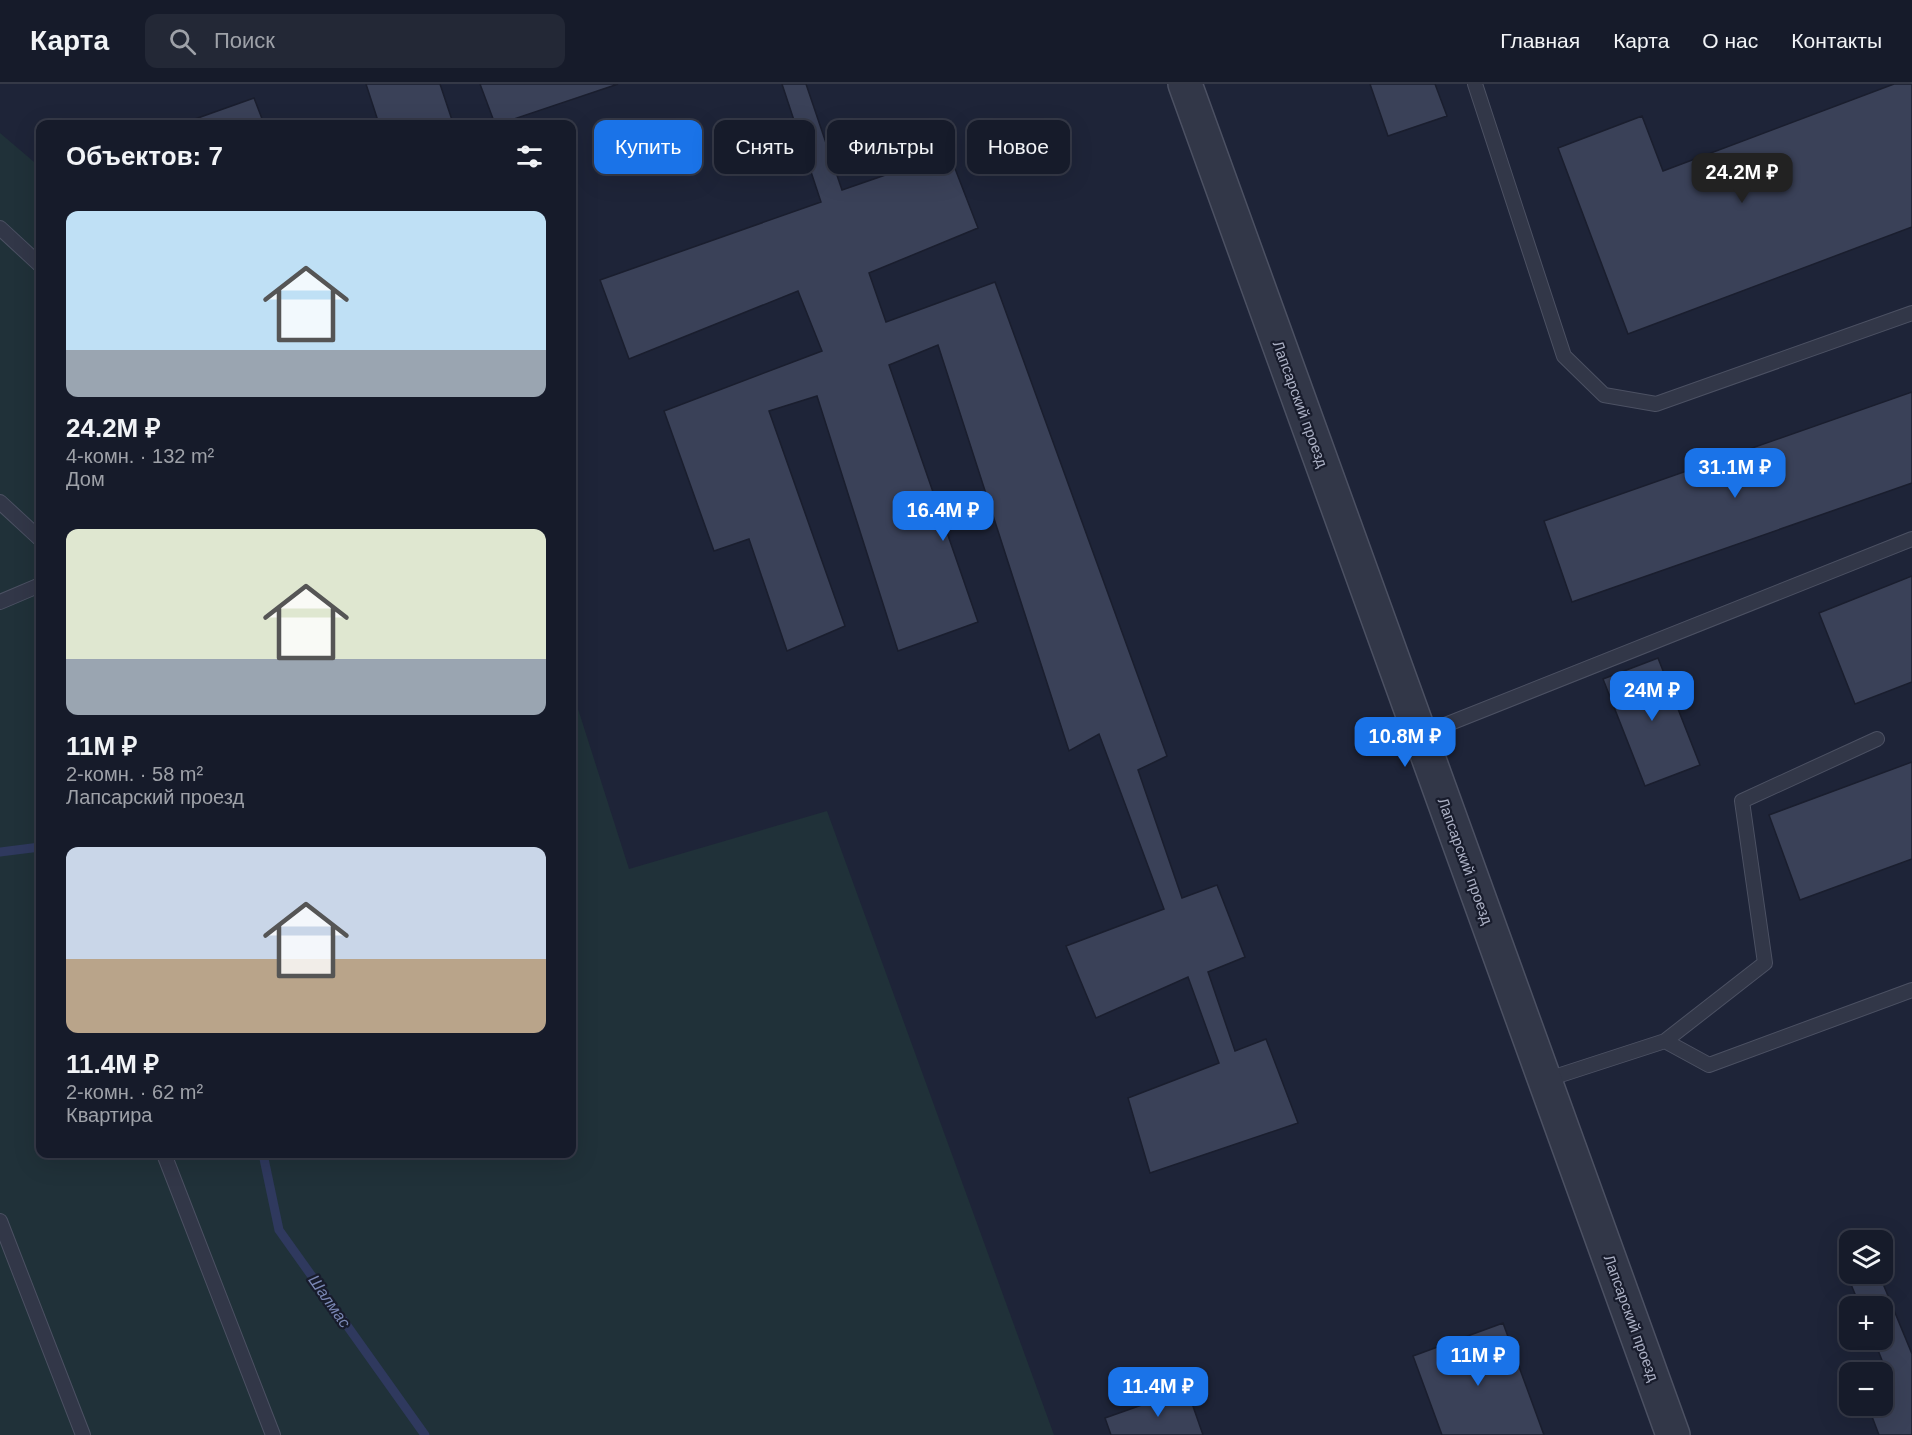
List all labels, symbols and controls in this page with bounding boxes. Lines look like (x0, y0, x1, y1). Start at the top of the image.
search box (145, 14, 565, 68)
text: Карта (30, 25, 109, 56)
icon: search (166, 25, 199, 58)
text: Поиск (214, 28, 275, 53)
text: Главная (1500, 29, 1580, 52)
text: Карта (1613, 29, 1669, 52)
text: О нас (1702, 29, 1758, 52)
text: Контакты (1791, 29, 1882, 52)
chip: Купить (594, 120, 702, 174)
chip: Снять (714, 120, 815, 174)
chip: Фильтры (827, 120, 955, 174)
chip: Новое (967, 120, 1070, 174)
icon: filters (513, 140, 546, 173)
text: Объектов: 7 (66, 141, 223, 171)
pin: 24.2M ₽ (1687, 153, 1797, 204)
text: 24.2M ₽ (1706, 161, 1778, 183)
icon: home (252, 250, 360, 358)
street label: Лапсарский проезд (1270, 338, 1331, 470)
text: 24.2M ₽ (66, 413, 161, 443)
text: 4-комн. · 132 m² (66, 445, 214, 467)
pin: 31.1M ₽ (1680, 448, 1790, 499)
text: 31.1M ₽ (1699, 456, 1771, 478)
text: Дом (66, 468, 105, 490)
pin: 16.4M ₽ (888, 491, 998, 542)
text: 16.4M ₽ (907, 499, 979, 521)
icon: home (252, 568, 360, 676)
pin: 24M ₽ (1610, 671, 1694, 722)
text: 24M ₽ (1624, 679, 1680, 701)
pin: 10.8M ₽ (1350, 717, 1460, 768)
text: 10.8M ₽ (1369, 725, 1441, 747)
text: 11M ₽ (66, 731, 138, 761)
text: 2-комн. · 58 m² (66, 763, 203, 785)
text: Лапсарский проезд (66, 786, 244, 808)
street label: Лапсарский проезд (1435, 795, 1496, 927)
icon: home (252, 886, 360, 994)
text: 11.4M ₽ (66, 1049, 159, 1079)
text: 2-комн. · 62 m² (66, 1081, 203, 1103)
text: Квартира (66, 1104, 152, 1126)
map controls (1839, 1230, 1893, 1416)
button: layers (1839, 1230, 1893, 1284)
street label: Лапсарский проезд (1601, 1252, 1662, 1384)
water label: Шалмас (305, 1272, 354, 1331)
button: + (1839, 1296, 1893, 1350)
pin: 11M ₽ (1436, 1336, 1520, 1387)
text: 11M ₽ (1451, 1344, 1506, 1366)
button: − (1839, 1362, 1893, 1416)
pin: 11.4M ₽ (1103, 1367, 1213, 1418)
text: 11.4M ₽ (1122, 1375, 1194, 1397)

